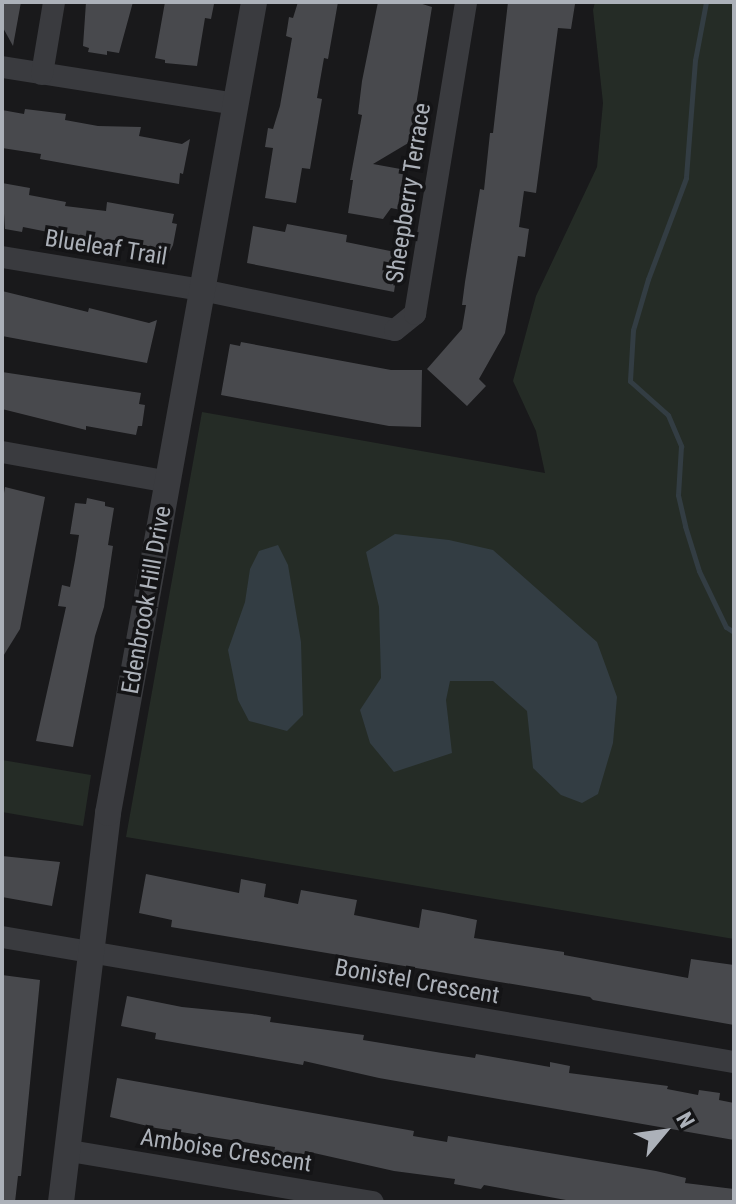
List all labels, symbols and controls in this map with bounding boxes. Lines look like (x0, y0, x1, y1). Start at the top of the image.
street label: Sheepberry Terrace (381, 101, 437, 285)
street label: Blueleaf Trail (43, 224, 169, 272)
street label: Edenbrook Hill Drive (116, 504, 178, 696)
street label: Bonistel Crescent (332, 953, 502, 1011)
north arrow (624, 1092, 704, 1172)
text: N (671, 1108, 700, 1132)
street label: Amboise Crescent (138, 1123, 314, 1179)

